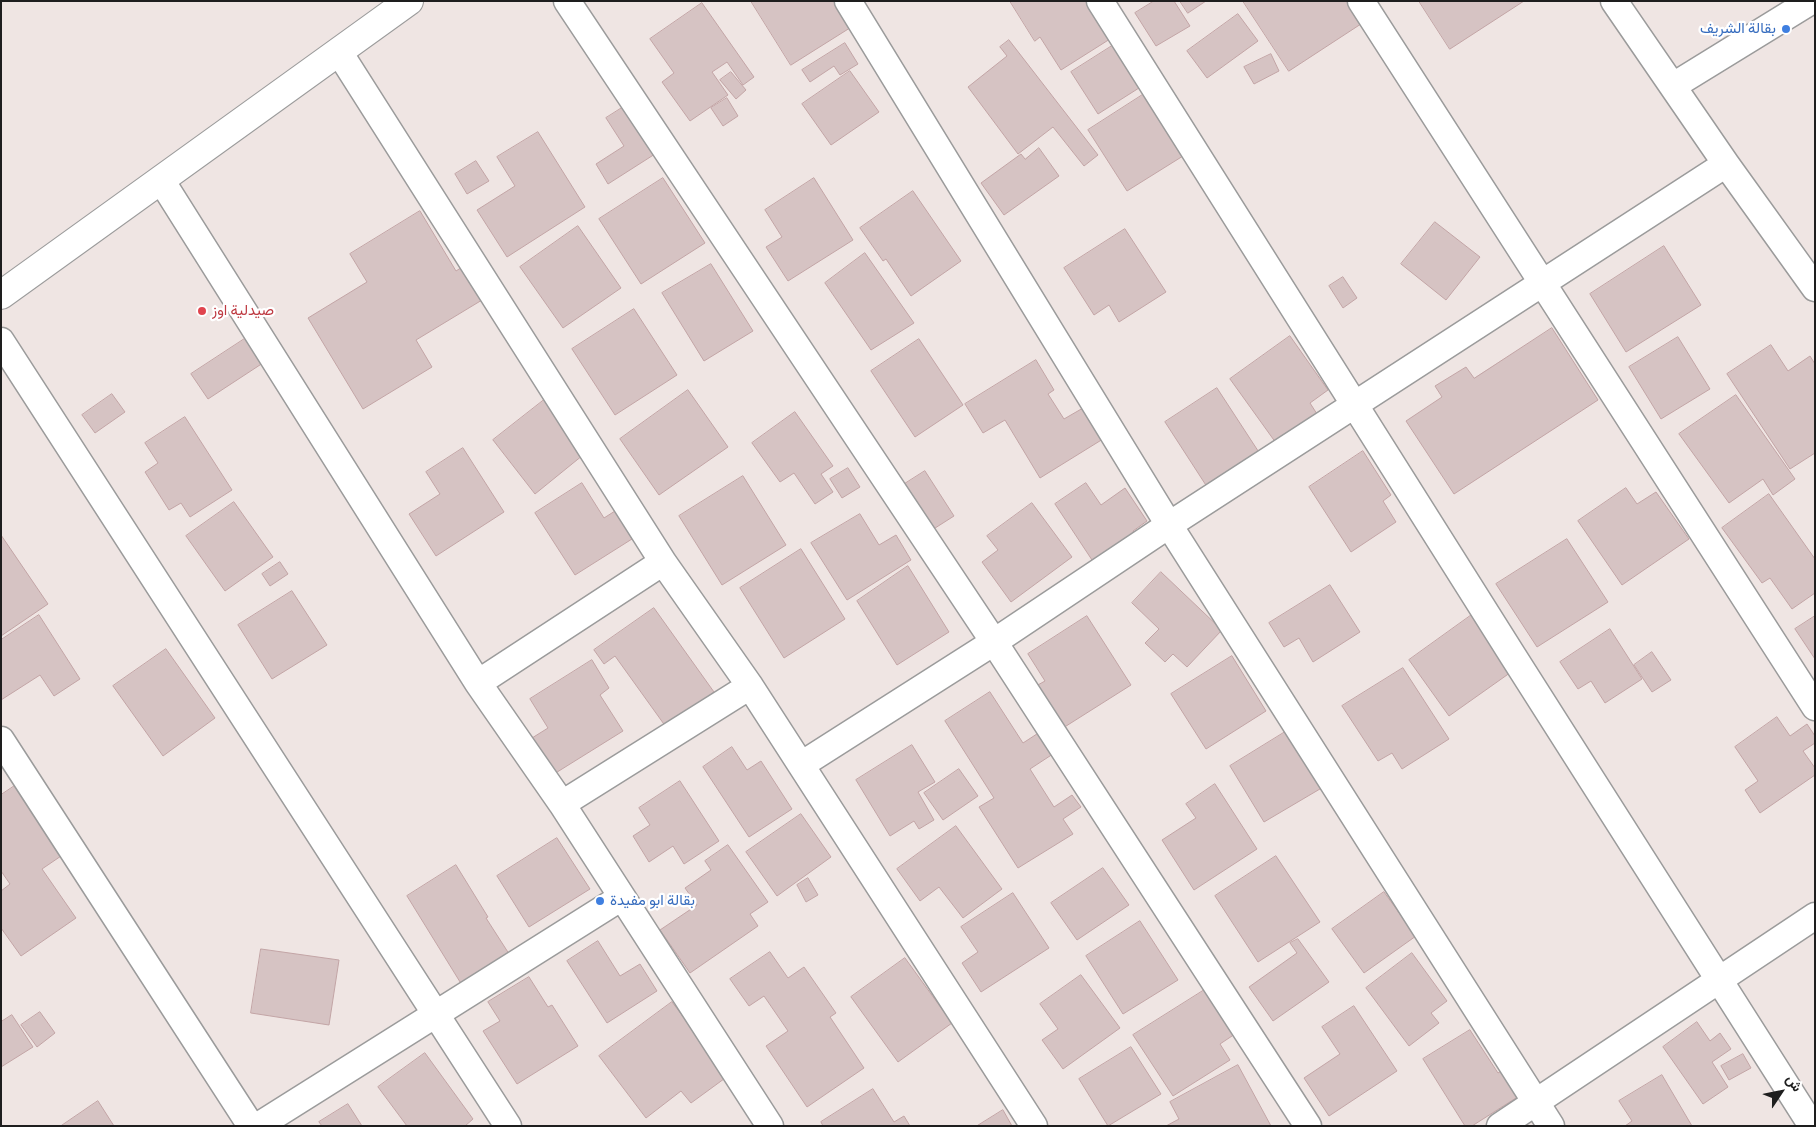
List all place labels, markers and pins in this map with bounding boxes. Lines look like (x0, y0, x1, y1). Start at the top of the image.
place label: بقالة الشريف (1700, 20, 1776, 38)
marker: بقالة الشريف (1780, 23, 1792, 35)
place label: صيدلية اوز (212, 302, 274, 320)
marker: صيدلية اوز (196, 305, 208, 317)
place label: بقالة ابو مفيدة (610, 892, 695, 910)
marker: بقالة ابو مفيدة (594, 895, 606, 907)

